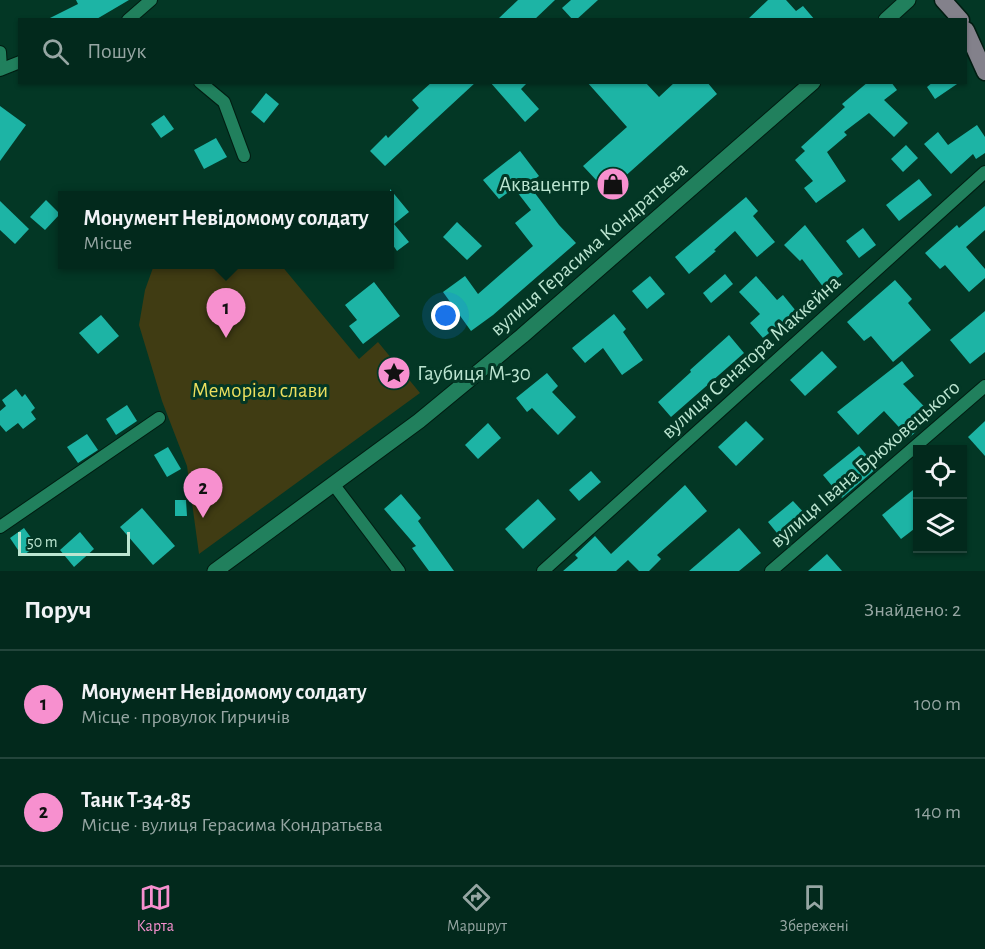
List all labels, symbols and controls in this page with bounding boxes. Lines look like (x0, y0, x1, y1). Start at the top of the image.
search box (18, 18, 967, 84)
icon: search (39, 35, 72, 68)
text: Пошук (87, 40, 146, 62)
street label: вулиця Герасима Кондратьєва (486, 158, 692, 340)
shop icon: Аквацентр (595, 166, 631, 202)
place label: Аквацентр (499, 174, 590, 195)
popup (58, 191, 394, 269)
text: Монумент Невідомому солдату (83, 207, 369, 229)
text: Місце (83, 233, 132, 253)
street label: вулиця Сенатора Маккейна (657, 271, 845, 443)
pin: 1 (206, 288, 246, 338)
your location (431, 301, 460, 330)
place icon: Гаубиця М-30 (376, 355, 412, 391)
place label: Гаубиця М-30 (417, 363, 531, 384)
street label: вулиця Івана Брюховецького (766, 376, 964, 552)
park label: Меморіал слави (192, 380, 328, 401)
map controls (913, 445, 967, 553)
button: locate (913, 445, 967, 499)
pin: 2 (184, 468, 222, 518)
button: layers (913, 499, 967, 553)
scale bar (18, 529, 130, 556)
text: 50 m (27, 534, 58, 550)
text: Поруч (24, 597, 91, 623)
text: Знайдено: 2 (864, 600, 961, 620)
text: Монумент Невідомому солдату (81, 681, 367, 703)
text: 1 (40, 694, 47, 714)
text: 100 m (914, 694, 961, 714)
text: Місце · провулок Гирчичів (81, 707, 290, 727)
text: Танк Т-34-85 (81, 789, 191, 811)
text: 2 (39, 802, 48, 822)
text: 140 m (915, 802, 961, 822)
text: Місце · вулиця Герасима Кондратьєва (81, 815, 383, 835)
tab: Карта (136, 881, 174, 936)
tab: Маршрут (447, 881, 507, 936)
tab: Збережені (780, 881, 849, 936)

